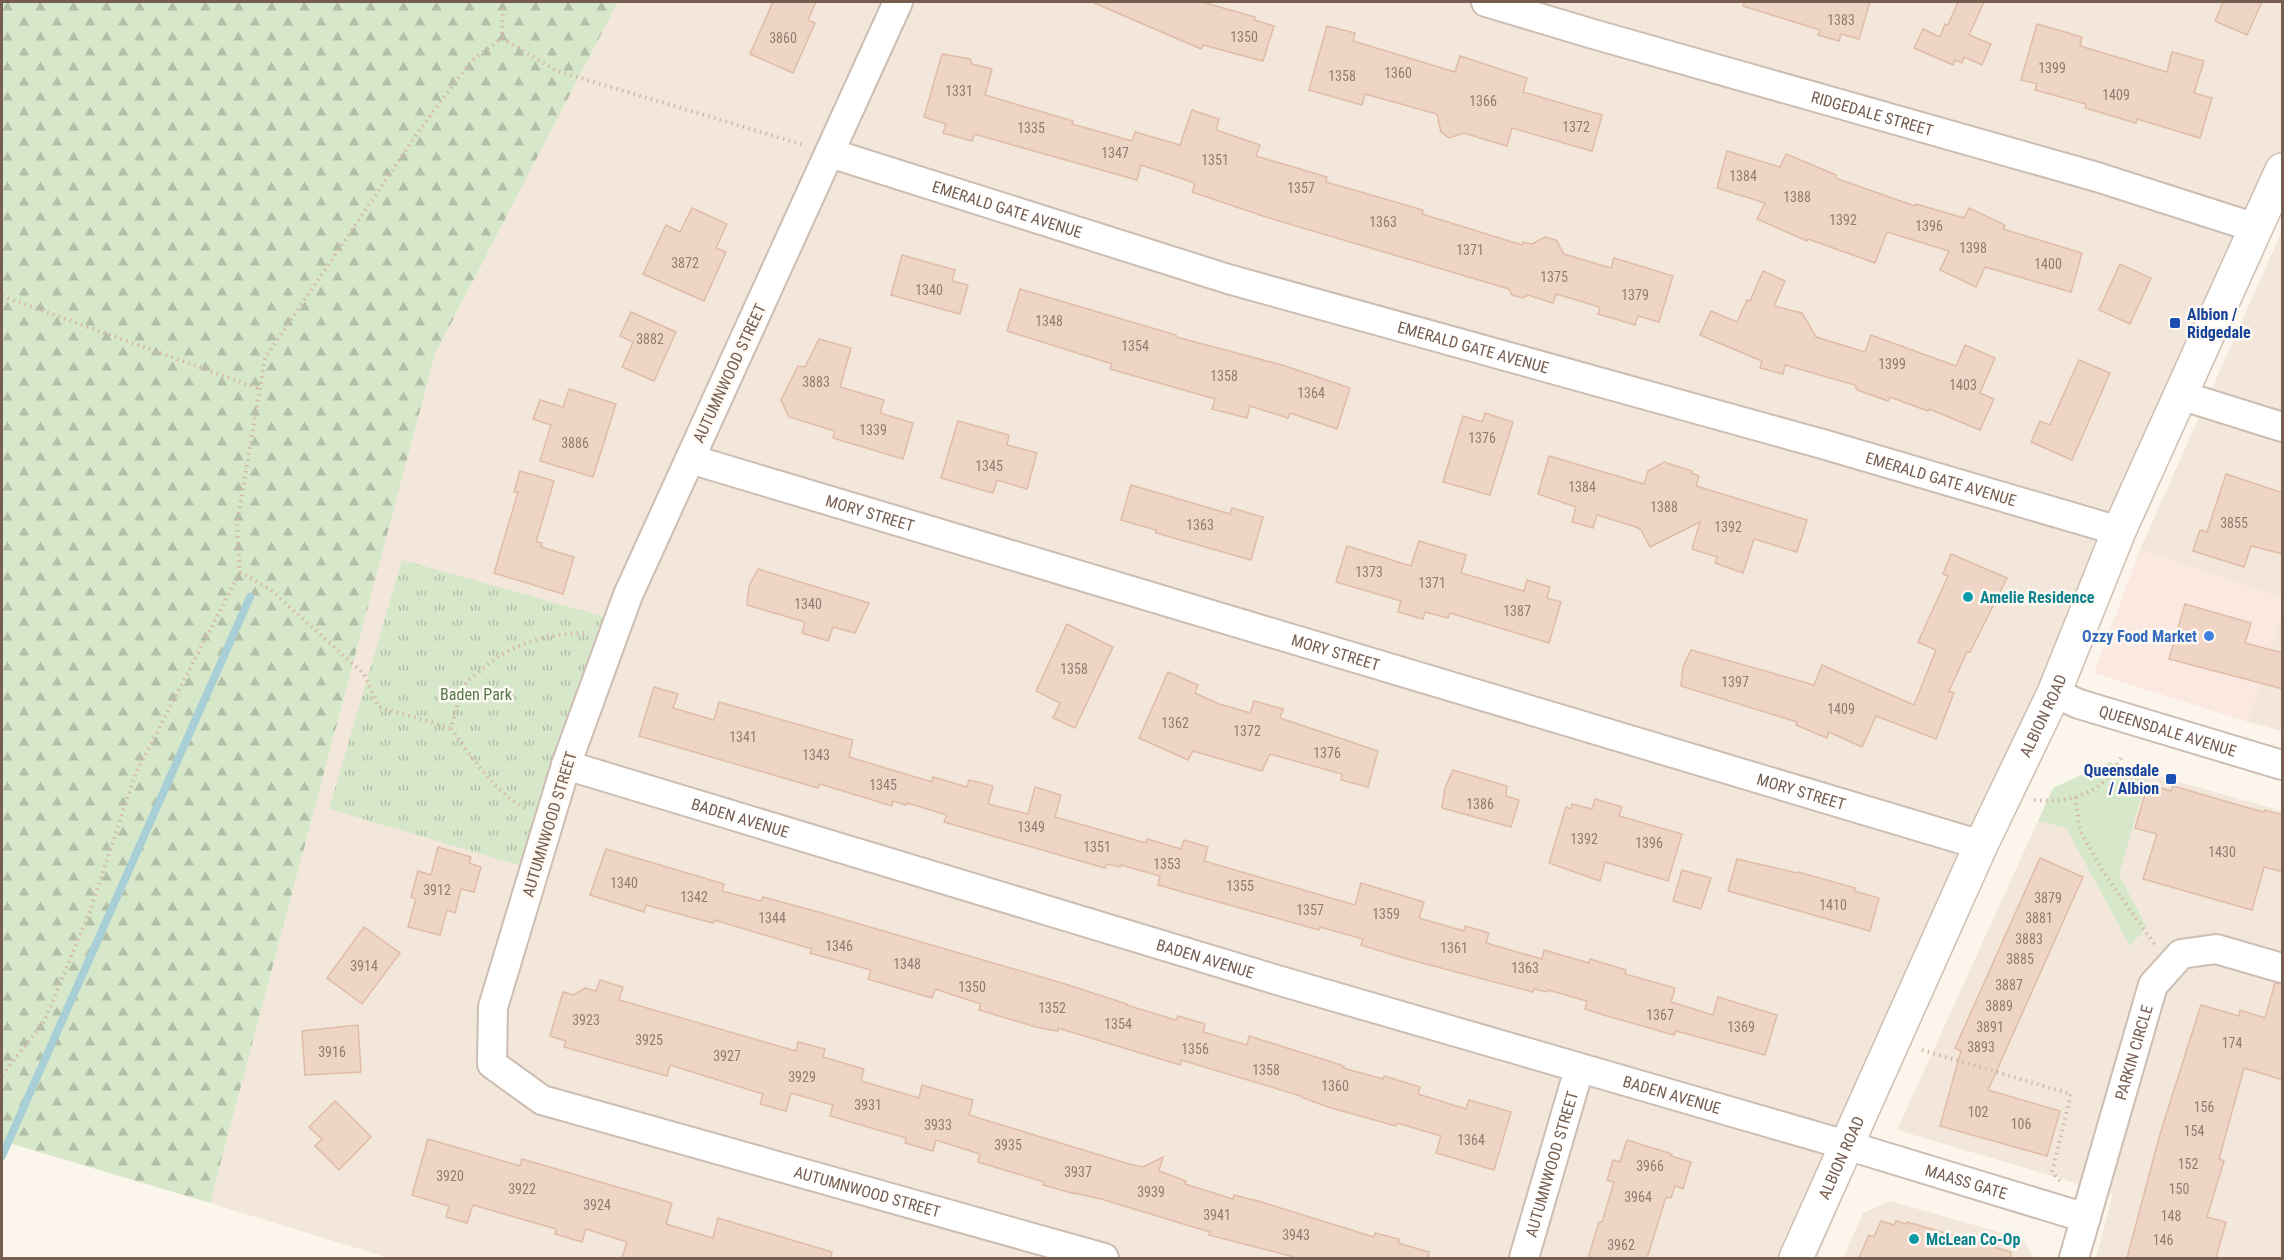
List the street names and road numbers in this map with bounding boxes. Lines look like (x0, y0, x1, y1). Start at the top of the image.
street label: RIDGEDALE STREET (1809, 87, 1935, 140)
street label: EMERALD GATE AVENUE (930, 177, 1085, 242)
street label: AUTUMNWOOD STREET (689, 301, 770, 446)
street label: EMERALD GATE AVENUE (1395, 318, 1551, 378)
street label: EMERALD GATE AVENUE (1863, 448, 2019, 510)
street label: MORY STREET (823, 491, 917, 536)
street label: MORY STREET (1289, 630, 1382, 675)
street label: ALBION ROAD (2016, 672, 2071, 760)
street label: QUEENSDALE AVENUE (2097, 702, 2239, 761)
street label: AUTUMNWOOD STREET (518, 749, 581, 899)
street label: MORY STREET (1755, 770, 1848, 814)
street label: BADEN AVENUE (689, 794, 791, 842)
street label: BADEN AVENUE (1154, 935, 1256, 983)
street label: PARKIN CIRCLE (2111, 1003, 2157, 1102)
street label: BADEN AVENUE (1621, 1072, 1723, 1118)
street label: AUTUMNWOOD STREET (1522, 1089, 1582, 1239)
street label: ALBION ROAD (1815, 1113, 1868, 1202)
street label: MAASS GATE (1923, 1161, 2010, 1204)
street label: AUTUMNWOOD STREET (792, 1162, 943, 1222)

